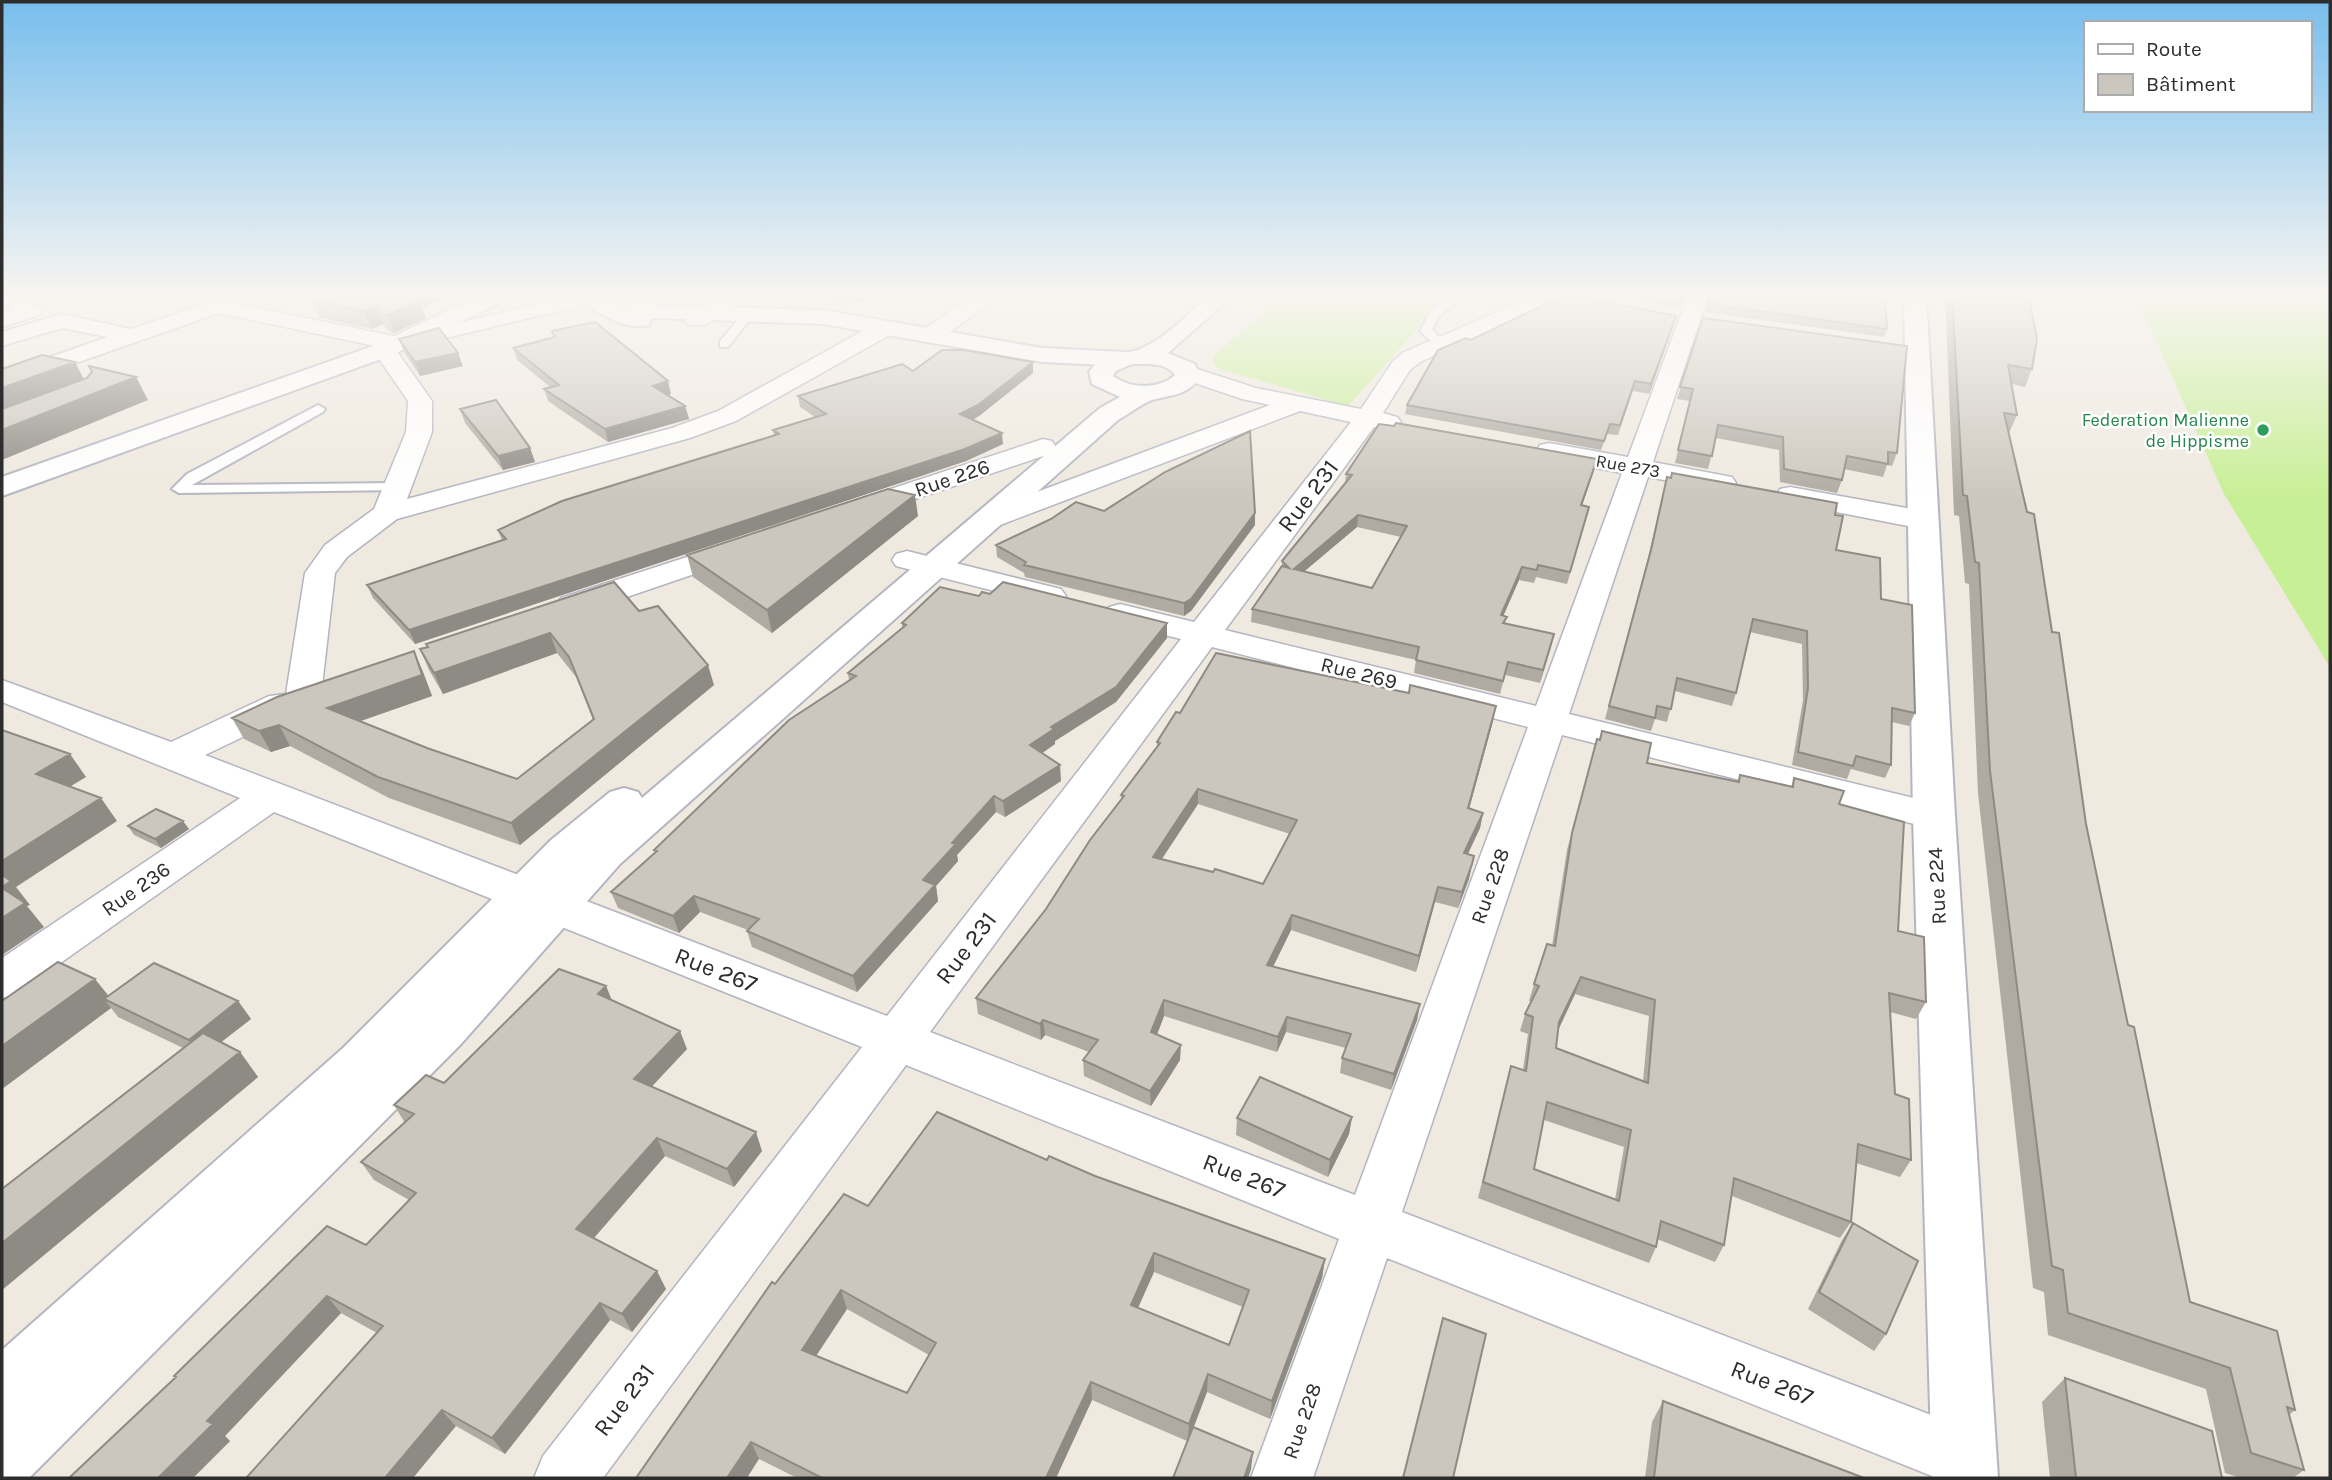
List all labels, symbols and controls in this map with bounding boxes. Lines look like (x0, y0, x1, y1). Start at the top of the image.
legend (2084, 21, 2311, 112)
text: Route (2146, 37, 2202, 61)
text: Bâtiment (2146, 72, 2236, 96)
place label: Federation Malienne de Hippisme (2082, 409, 2249, 452)
marker: Federation Malienne de Hippisme (2255, 422, 2271, 438)
street label: Rue 273 (1594, 450, 1662, 482)
street label: Rue 226 (911, 454, 993, 502)
street label: Rue 231 (1272, 454, 1344, 538)
street label: Rue 269 (1318, 652, 1400, 694)
street label: Rue 228 (1466, 845, 1514, 927)
street label: Rue 224 (1923, 846, 1951, 925)
street label: Rue 236 (97, 857, 175, 921)
street label: Rue 231 (930, 906, 1002, 990)
street label: Rue 267 (671, 941, 761, 999)
street label: Rue 267 (1199, 1147, 1289, 1205)
street label: Rue 267 (1727, 1354, 1817, 1412)
street label: Rue 231 (588, 1358, 660, 1442)
street label: Rue 228 (1278, 1380, 1326, 1462)

